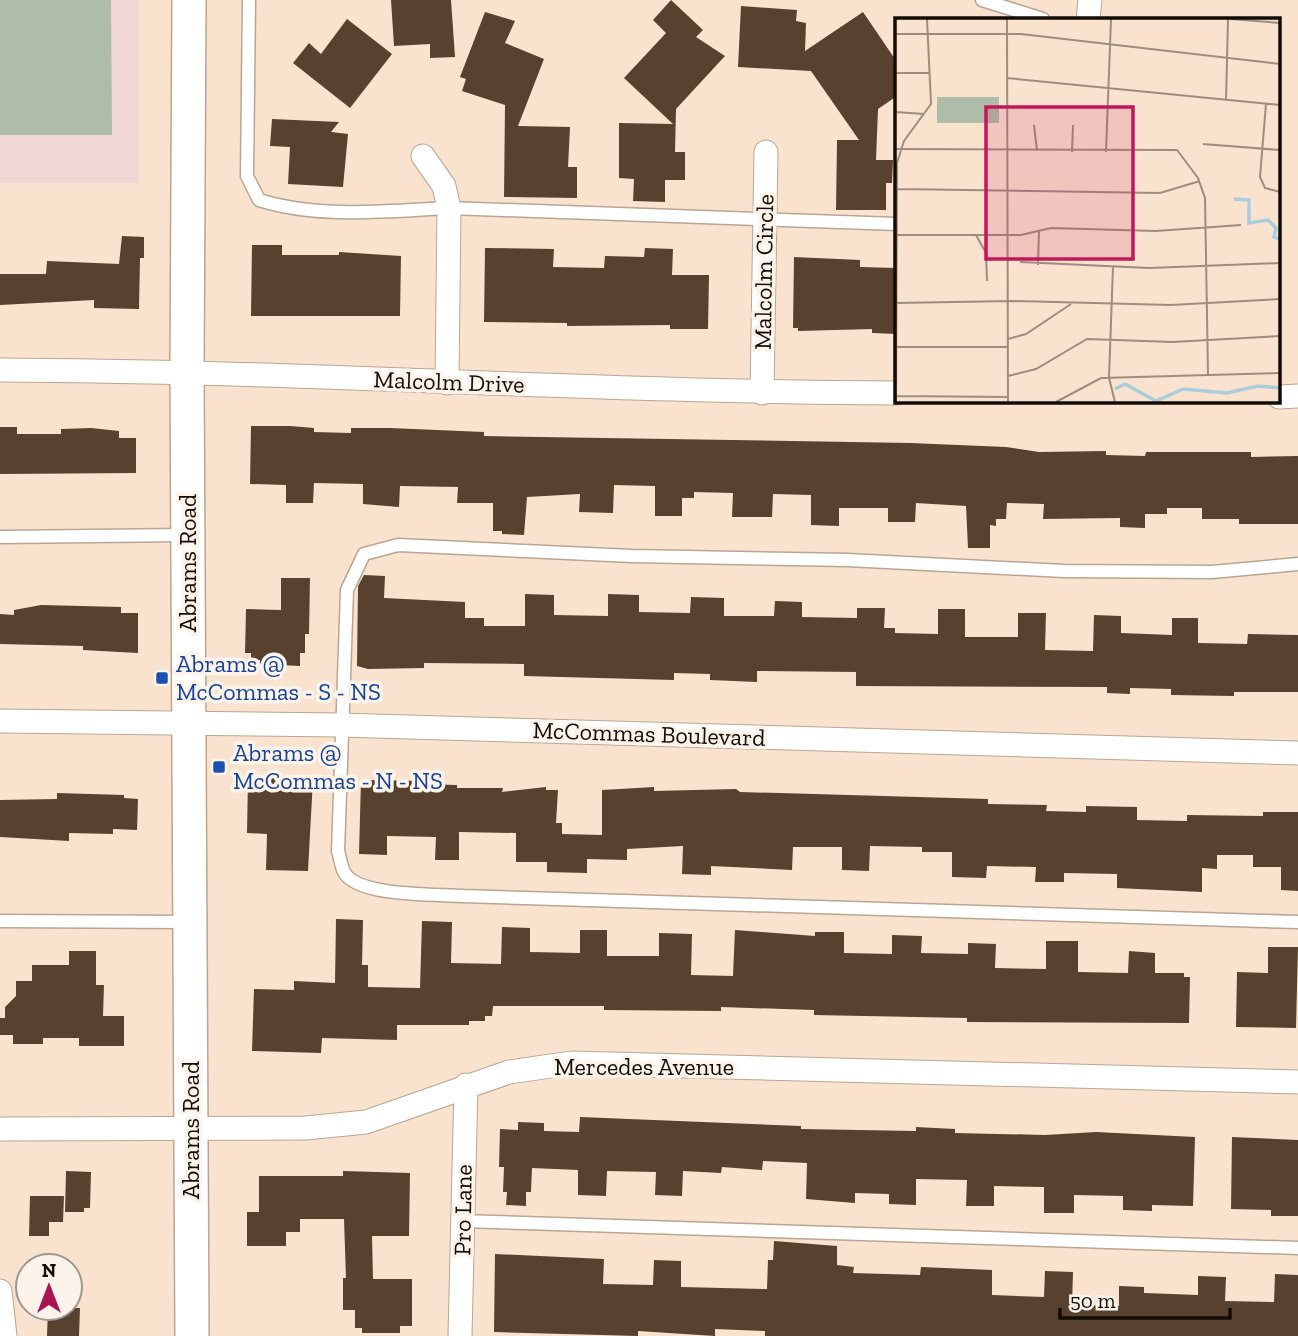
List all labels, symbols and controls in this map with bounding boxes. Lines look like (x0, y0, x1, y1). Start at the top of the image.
inset map (895, 18, 1280, 402)
street label: Malcolm Circle (748, 194, 779, 350)
street label: Malcolm Drive (373, 364, 525, 399)
street label: Abrams Road (173, 494, 202, 632)
place label: Abrams @ McCommas - S - NS (176, 649, 381, 706)
marker: Abrams @ McCommas - S - NS (154, 670, 170, 686)
street label: McCommas Boulevard (532, 715, 766, 752)
place label: Abrams @ McCommas - N - NS (233, 738, 443, 795)
marker: Abrams @ McCommas - N - NS (211, 759, 227, 775)
street label: Mercedes Avenue (554, 1052, 734, 1081)
street label: Abrams Road (176, 1061, 205, 1199)
street label: Pro Lane (447, 1164, 478, 1256)
north arrow (14, 1252, 84, 1322)
text: N (42, 1259, 56, 1282)
scale bar (1060, 1276, 1230, 1320)
text: 50 m (1070, 1288, 1116, 1313)

